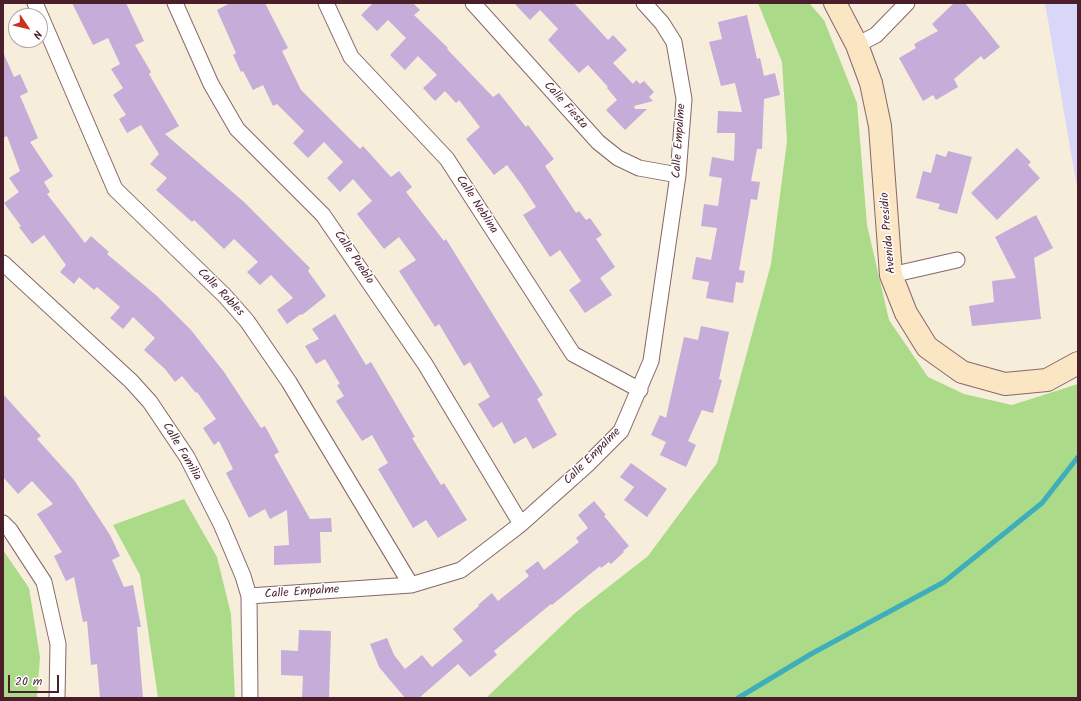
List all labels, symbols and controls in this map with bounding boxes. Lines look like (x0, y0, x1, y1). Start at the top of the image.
north arrow (8, 8, 48, 48)
text: N (28, 26, 46, 42)
street label: Calle Fiesta (540, 79, 590, 133)
street label: Calle Empalme (670, 103, 690, 179)
street label: Calle Neblina (452, 173, 500, 237)
street label: Avenida Presidio (878, 192, 900, 274)
street label: Calle Pueblo (330, 229, 376, 287)
street label: Calle Robles (194, 266, 246, 320)
street label: Calle Familia (158, 421, 204, 483)
street label: Calle Empalme (561, 425, 625, 489)
street label: Calle Empalme (264, 583, 340, 603)
scale bar (10, 667, 61, 693)
text: 20 m (15, 672, 42, 691)

